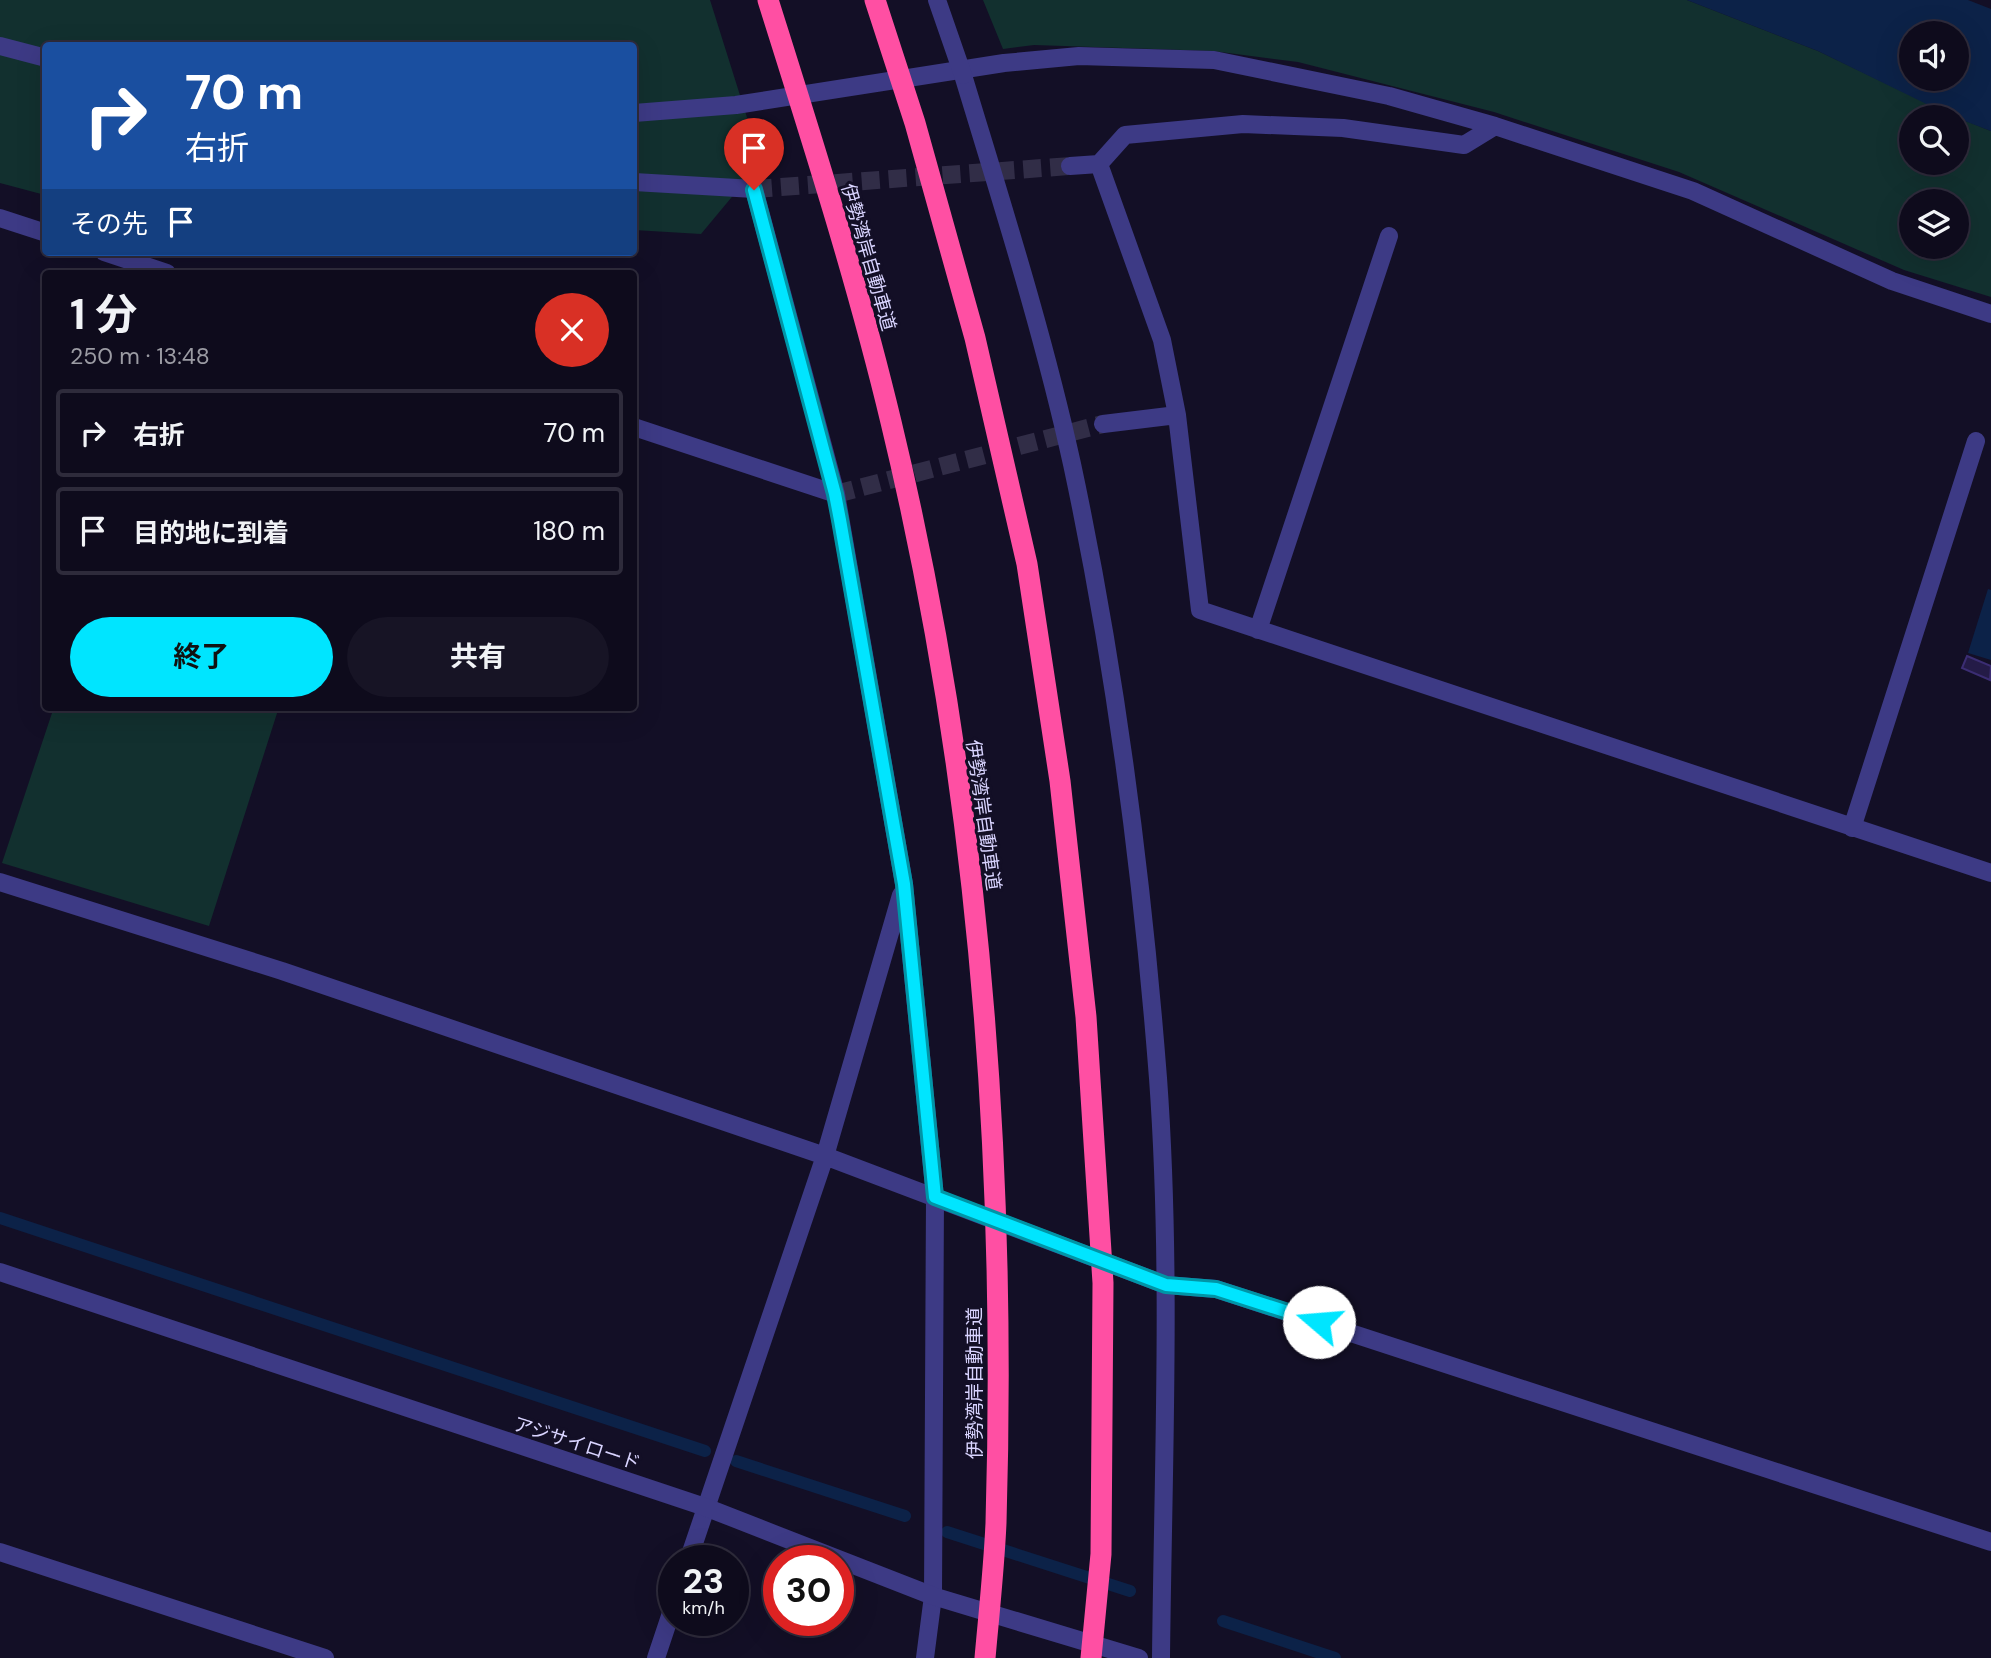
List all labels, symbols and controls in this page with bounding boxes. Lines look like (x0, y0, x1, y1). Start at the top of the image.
map controls (1899, 21, 1969, 259)
button: sound (1899, 21, 1969, 91)
text: 70 m (185, 60, 303, 124)
icon: right (70, 70, 161, 161)
button: search (1899, 105, 1969, 175)
pin (724, 118, 784, 190)
text: 右折 (185, 127, 249, 169)
icon: arrive (735, 129, 773, 167)
street label: 伊勢湾岸自動車道 (836, 181, 901, 334)
button: layers (1899, 189, 1969, 259)
icon: arrive (162, 203, 200, 241)
text: その先 (70, 207, 148, 241)
text: 1 分 (70, 287, 137, 342)
button: close (535, 293, 609, 367)
text: 250 m · 13:48 (70, 341, 210, 371)
icon: right (74, 414, 112, 452)
text: 70 m (544, 416, 605, 450)
text: 右折 (133, 418, 185, 452)
icon: arrive (74, 512, 112, 550)
text: 180 m (533, 514, 605, 548)
text: 目的地に到着 (133, 516, 289, 550)
button: 終了 (70, 617, 333, 697)
button: 共有 (347, 617, 609, 697)
street label: 伊勢湾岸自動車道 (961, 738, 1006, 892)
position arrow (1282, 1285, 1356, 1359)
street label: 伊勢湾岸自動車道 (962, 1307, 987, 1459)
street label: アジサイロード (510, 1411, 644, 1476)
speed limit sign: 30 (763, 1545, 854, 1636)
text: 23 (683, 1558, 724, 1604)
text: km/h (682, 1596, 725, 1620)

